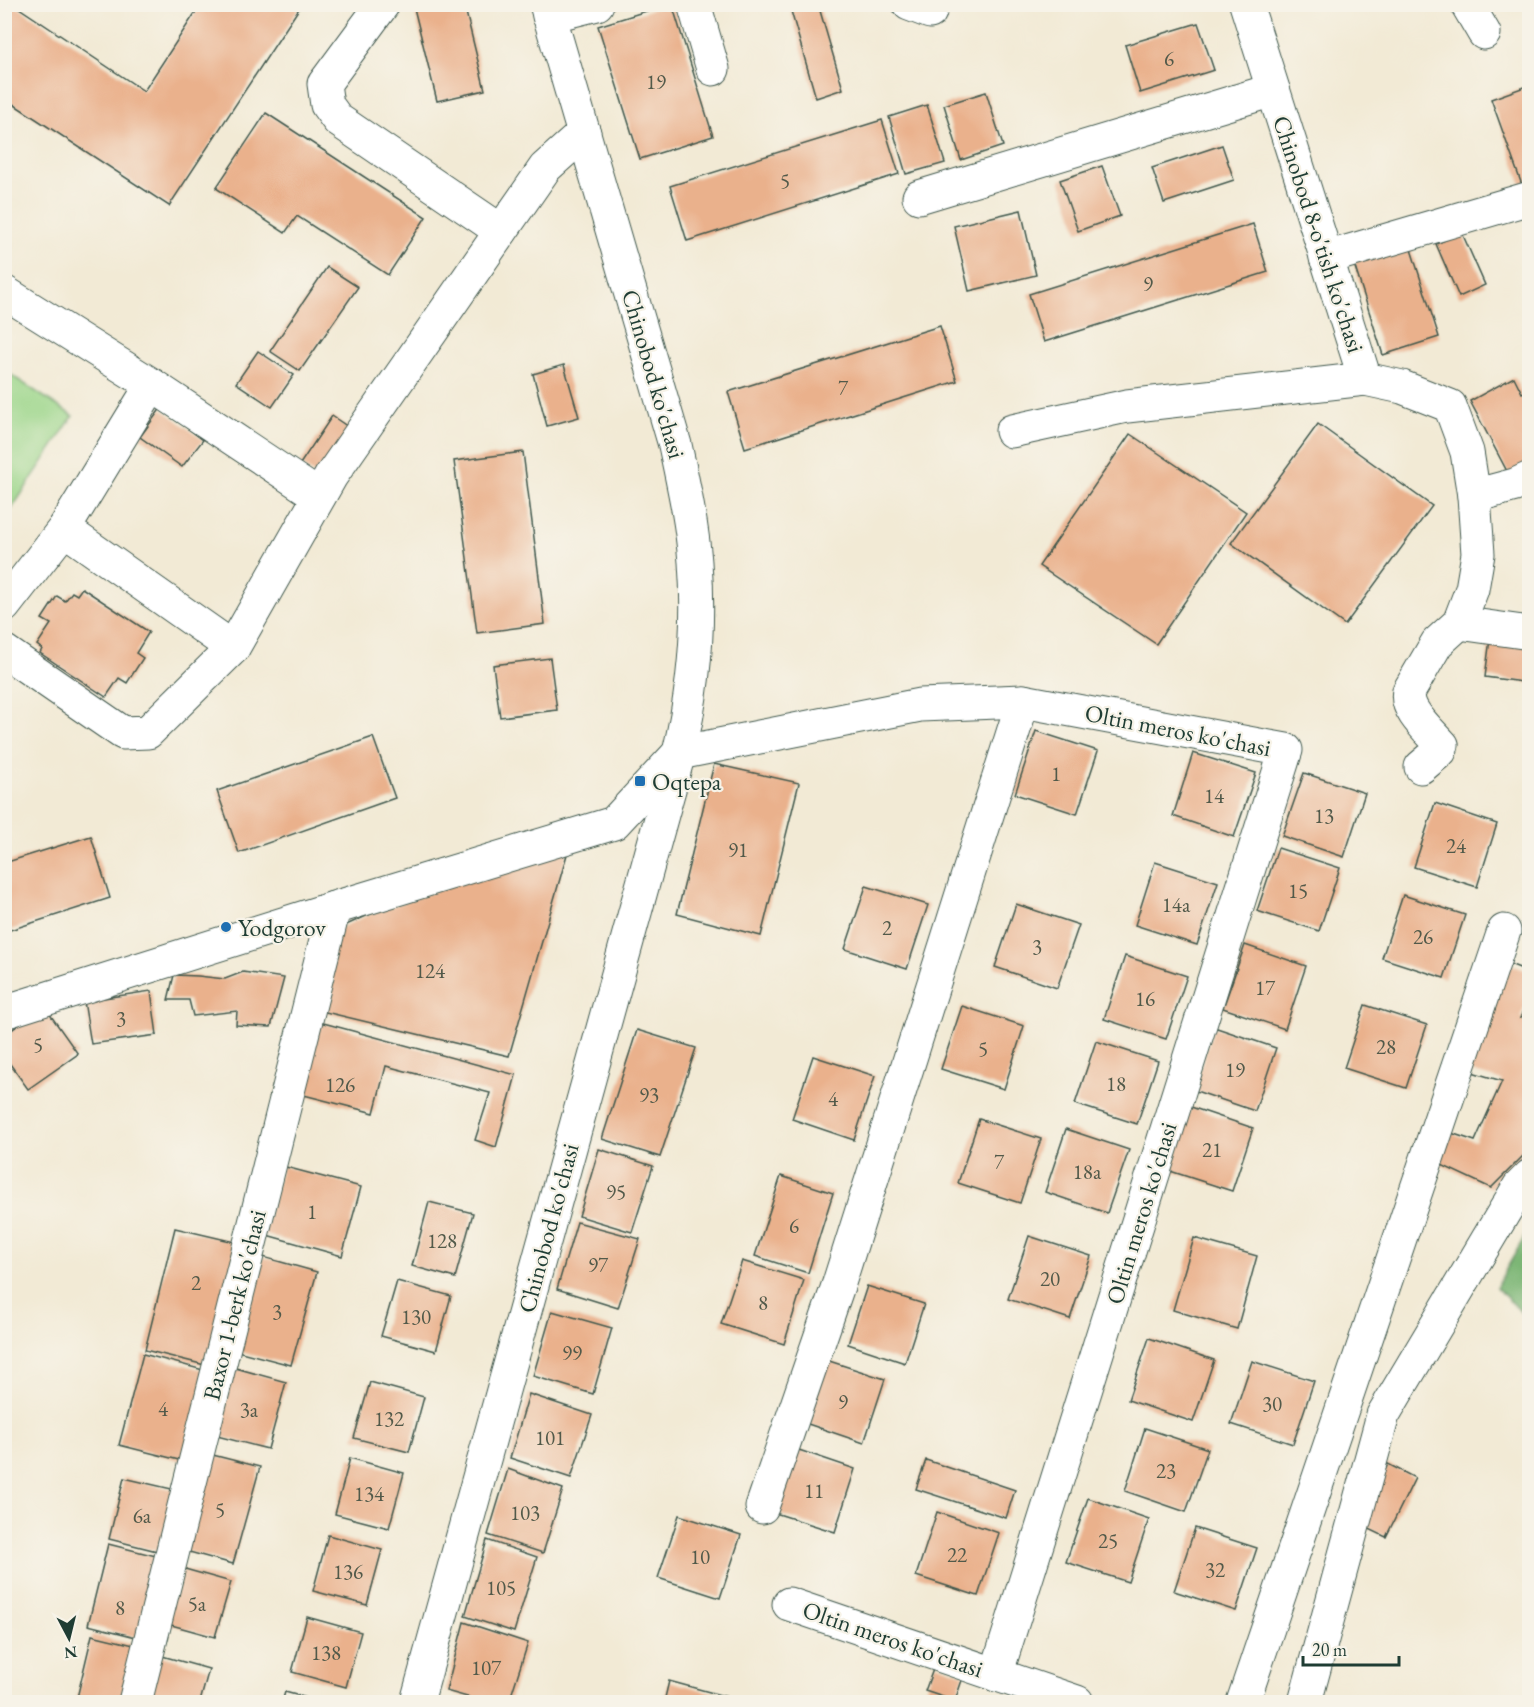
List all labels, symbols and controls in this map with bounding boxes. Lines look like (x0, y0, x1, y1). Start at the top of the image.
house number: 6 (1164, 45, 1174, 72)
house number: 19 (646, 68, 666, 95)
street label: Chinobod 8-o'tish ko'chasi (1266, 112, 1372, 357)
house number: 5 (780, 167, 790, 194)
house number: 9 (1143, 270, 1153, 297)
street label: Chinobod ko'chasi (615, 286, 693, 462)
house number: 7 (838, 374, 849, 401)
street label: Oltin meros ko'chasi (1082, 697, 1274, 763)
house number: 1 (1051, 760, 1061, 787)
place label: Oqtepa (652, 766, 722, 797)
marker: Oqtepa (633, 774, 647, 788)
house number: 14 (1204, 782, 1225, 809)
house number: 13 (1314, 802, 1334, 829)
house number: 24 (1446, 832, 1467, 859)
house number: 91 (728, 836, 748, 863)
house number: 15 (1288, 877, 1308, 904)
house number: 14a (1162, 891, 1191, 918)
place label: Yodgorov (238, 912, 326, 943)
house number: 2 (882, 914, 892, 941)
marker: Yodgorov (219, 920, 233, 934)
house number: 26 (1413, 923, 1433, 950)
house number: 3 (1032, 933, 1042, 960)
house number: 124 (415, 957, 446, 984)
house number: 17 (1255, 974, 1276, 1001)
house number: 16 (1135, 985, 1155, 1012)
house number: 3 (116, 1005, 126, 1032)
house number: 5 (33, 1031, 43, 1058)
house number: 28 (1376, 1033, 1396, 1060)
house number: 5 (978, 1035, 988, 1062)
house number: 19 (1225, 1056, 1245, 1083)
house number: 18 (1106, 1070, 1126, 1097)
house number: 126 (325, 1071, 355, 1098)
house number: 93 (639, 1081, 659, 1108)
house number: 4 (828, 1085, 839, 1112)
street label: Oltin meros ko'chasi (1099, 1118, 1183, 1308)
house number: 21 (1202, 1136, 1222, 1163)
street label: Chinobod ko'chasi (510, 1140, 586, 1316)
house number: 7 (994, 1148, 1005, 1175)
house number: 18a (1073, 1158, 1102, 1185)
house number: 95 (606, 1178, 626, 1205)
house number: 1 (307, 1198, 317, 1225)
street label: Baxor 1-berk ko'chasi (195, 1206, 273, 1403)
house number: 6 (789, 1212, 799, 1239)
house number: 128 (427, 1227, 457, 1254)
house number: 97 (588, 1251, 609, 1278)
house number: 20 (1040, 1265, 1060, 1292)
house number: 2 (191, 1269, 201, 1296)
house number: 8 (758, 1289, 768, 1316)
house number: 3 (272, 1298, 282, 1325)
house number: 130 (401, 1303, 431, 1330)
house number: 99 (562, 1339, 582, 1366)
house number: 9 (838, 1388, 848, 1415)
house number: 30 (1262, 1390, 1282, 1417)
house number: 4 (158, 1395, 169, 1422)
house number: 3a (240, 1396, 259, 1423)
house number: 132 (374, 1405, 404, 1432)
house number: 101 (535, 1424, 565, 1451)
house number: 23 (1156, 1457, 1176, 1484)
house number: 11 (804, 1477, 824, 1504)
house number: 134 (354, 1480, 385, 1507)
house number: 5 (215, 1496, 225, 1523)
house number: 103 (510, 1499, 540, 1526)
house number: 6a (133, 1502, 152, 1529)
house number: 25 (1098, 1527, 1118, 1554)
house number: 22 (947, 1541, 967, 1568)
house number: 10 (690, 1543, 710, 1570)
house number: 32 (1205, 1556, 1225, 1583)
house number: 136 (333, 1558, 363, 1585)
house number: 105 (486, 1574, 516, 1601)
house number: 5a (188, 1590, 207, 1617)
house number: 8 (115, 1594, 125, 1621)
street label: Oltin meros ko'chasi (799, 1594, 987, 1684)
north arrow (39, 1608, 99, 1668)
scale bar (1303, 1629, 1399, 1667)
text: 20 m (1312, 1638, 1347, 1661)
house number: 138 (311, 1639, 341, 1666)
text: N (63, 1641, 78, 1664)
house number: 107 (471, 1654, 502, 1681)

